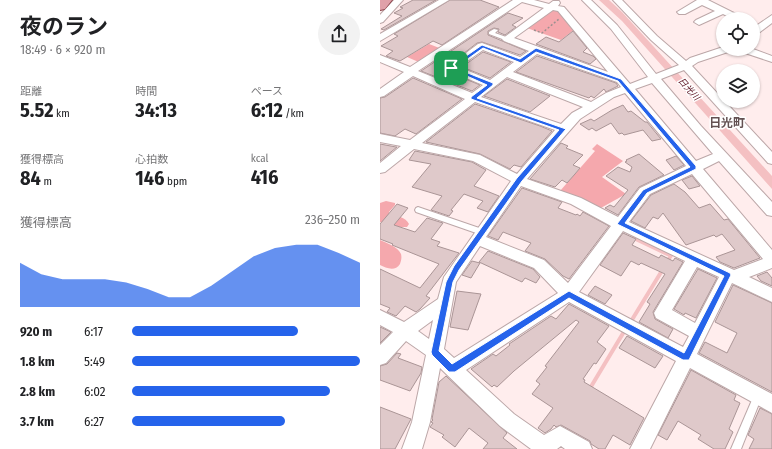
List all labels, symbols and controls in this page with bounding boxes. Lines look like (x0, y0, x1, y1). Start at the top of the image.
map controls (716, 12, 760, 108)
button: locate (716, 12, 760, 56)
text: 夜のラン (20, 13, 108, 40)
button: share (318, 13, 360, 55)
text: 18:49 · 6 × 920 m (20, 42, 106, 57)
pin (434, 51, 468, 85)
icon: arrive (440, 57, 462, 79)
button: layers (716, 64, 760, 108)
water label: 日光川 (676, 76, 702, 103)
text: 距離 (20, 85, 42, 98)
text: 時間 (135, 85, 157, 98)
text: ペース (251, 85, 283, 98)
text: 5.52 (20, 98, 53, 122)
text: 34:13 (135, 98, 177, 122)
text: 6:12 (251, 98, 283, 122)
text: km (53, 107, 70, 120)
text: /km (283, 107, 304, 120)
district label: 日光町 (709, 116, 745, 130)
text: kcal (251, 152, 268, 165)
text: 獲得標高 (20, 153, 64, 166)
text: 心拍数 (135, 153, 168, 166)
text: 416 (251, 165, 279, 189)
text: 84 (20, 166, 41, 190)
text: 146 (135, 166, 165, 190)
text: m (41, 175, 52, 188)
text: bpm (165, 175, 187, 188)
text: 236–250 m (305, 212, 360, 227)
text: 獲得標高 (20, 215, 72, 230)
text: 920 m (20, 324, 52, 339)
text: 6:17 (84, 324, 103, 339)
text: 1.8 km (20, 354, 55, 369)
text: 5:49 (84, 354, 105, 369)
text: 2.8 km (20, 384, 55, 399)
text: 6:02 (84, 384, 106, 399)
text: 3.7 km (20, 414, 54, 429)
text: 6:27 (84, 414, 104, 429)

